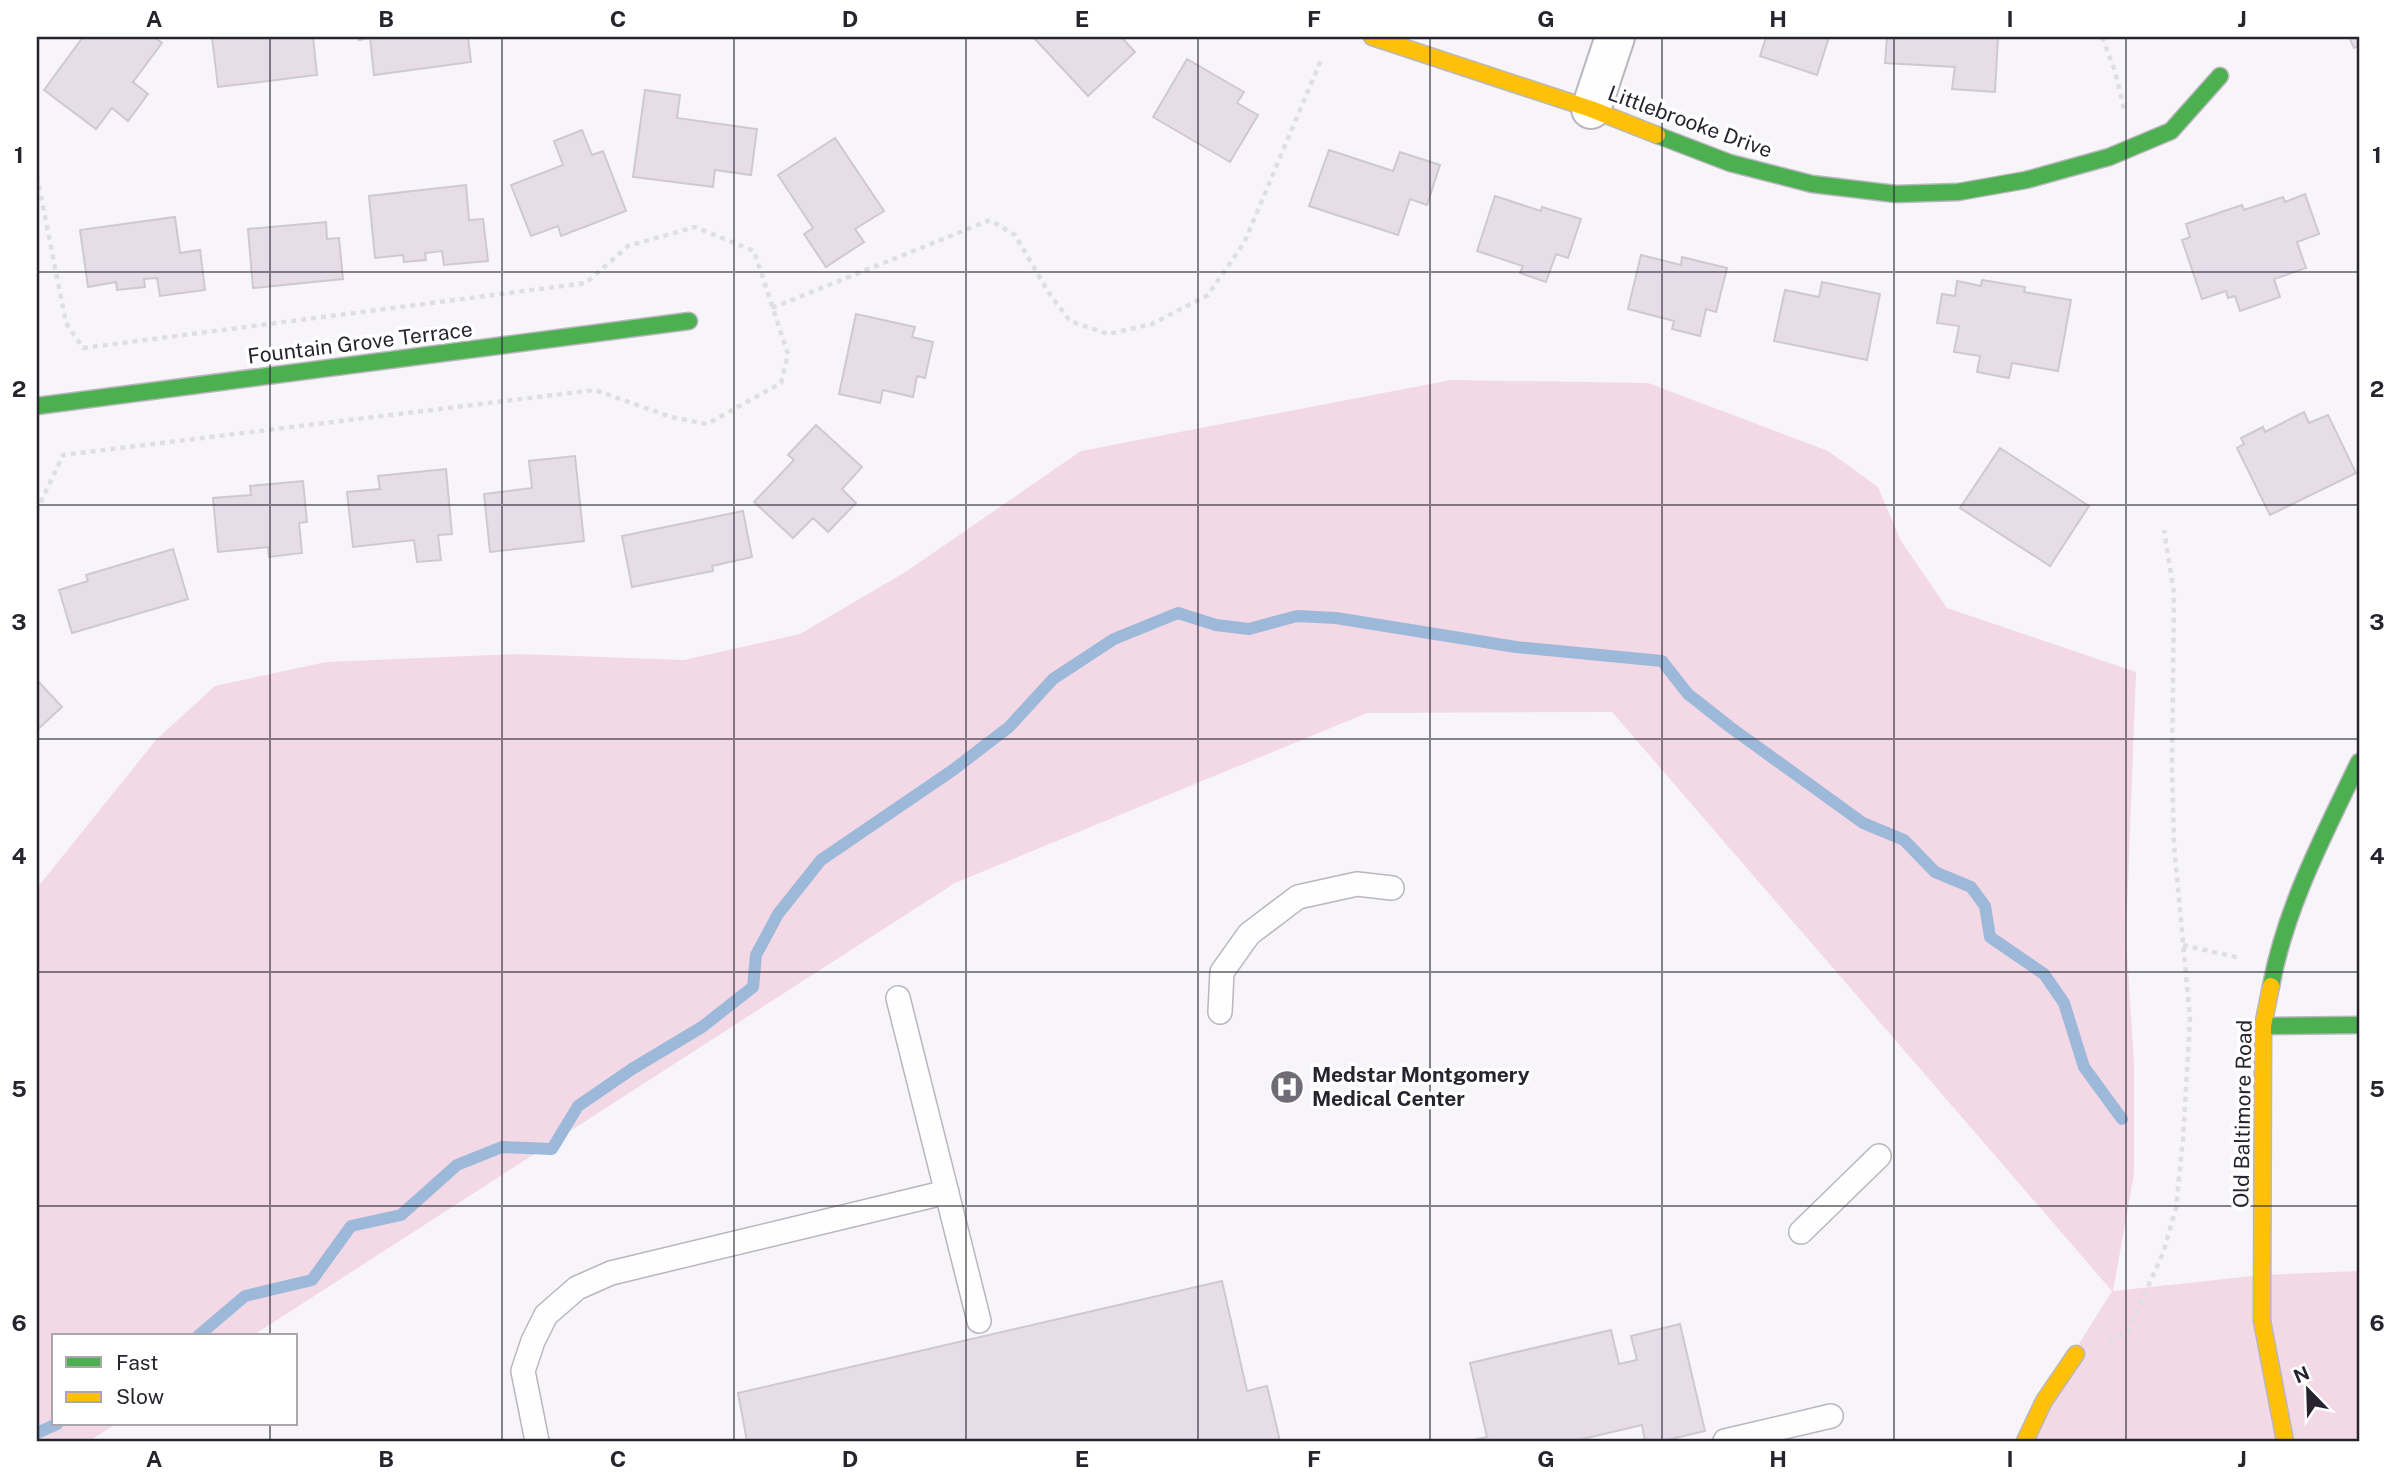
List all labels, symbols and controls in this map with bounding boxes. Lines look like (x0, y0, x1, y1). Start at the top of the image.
text: A (146, 5, 163, 32)
text: B (378, 5, 394, 32)
text: C (610, 5, 626, 32)
text: D (842, 5, 858, 32)
text: E (1075, 5, 1089, 32)
text: F (1307, 5, 1321, 32)
text: G (1537, 5, 1555, 32)
text: H (1769, 5, 1787, 32)
text: I (2006, 5, 2014, 32)
text: J (2237, 5, 2247, 32)
street label: Littlebrooke Drive (1605, 80, 1776, 163)
text: 1 (14, 141, 24, 168)
text: 1 (2372, 141, 2382, 168)
street label: Fountain Grove Terrace (246, 316, 474, 369)
text: 2 (12, 375, 26, 402)
text: 2 (2370, 375, 2384, 402)
text: 3 (11, 608, 27, 635)
text: 3 (2369, 608, 2385, 635)
text: 4 (11, 842, 27, 869)
text: 4 (2369, 842, 2385, 869)
street label: Old Baltimore Road (2228, 1020, 2257, 1208)
place label: Medstar Montgomery Medical Center (1312, 1062, 1530, 1111)
hospital icon: Medstar Montgomery Medical Center (1268, 1068, 1306, 1106)
text: 5 (11, 1075, 27, 1102)
text: 5 (2369, 1075, 2385, 1102)
text: 6 (11, 1309, 27, 1336)
text: 6 (2369, 1309, 2385, 1336)
legend (52, 1334, 298, 1426)
text: Fast (116, 1350, 158, 1375)
north arrow (2274, 1356, 2344, 1426)
text: N (2290, 1361, 2312, 1387)
text: Slow (116, 1384, 164, 1409)
text: A (146, 1445, 163, 1472)
text: B (378, 1445, 394, 1472)
text: C (610, 1445, 626, 1472)
text: D (842, 1445, 858, 1472)
text: E (1075, 1445, 1089, 1472)
text: F (1307, 1445, 1321, 1472)
text: G (1537, 1445, 1555, 1472)
text: H (1769, 1445, 1787, 1472)
text: I (2006, 1445, 2014, 1472)
text: J (2237, 1445, 2247, 1472)

